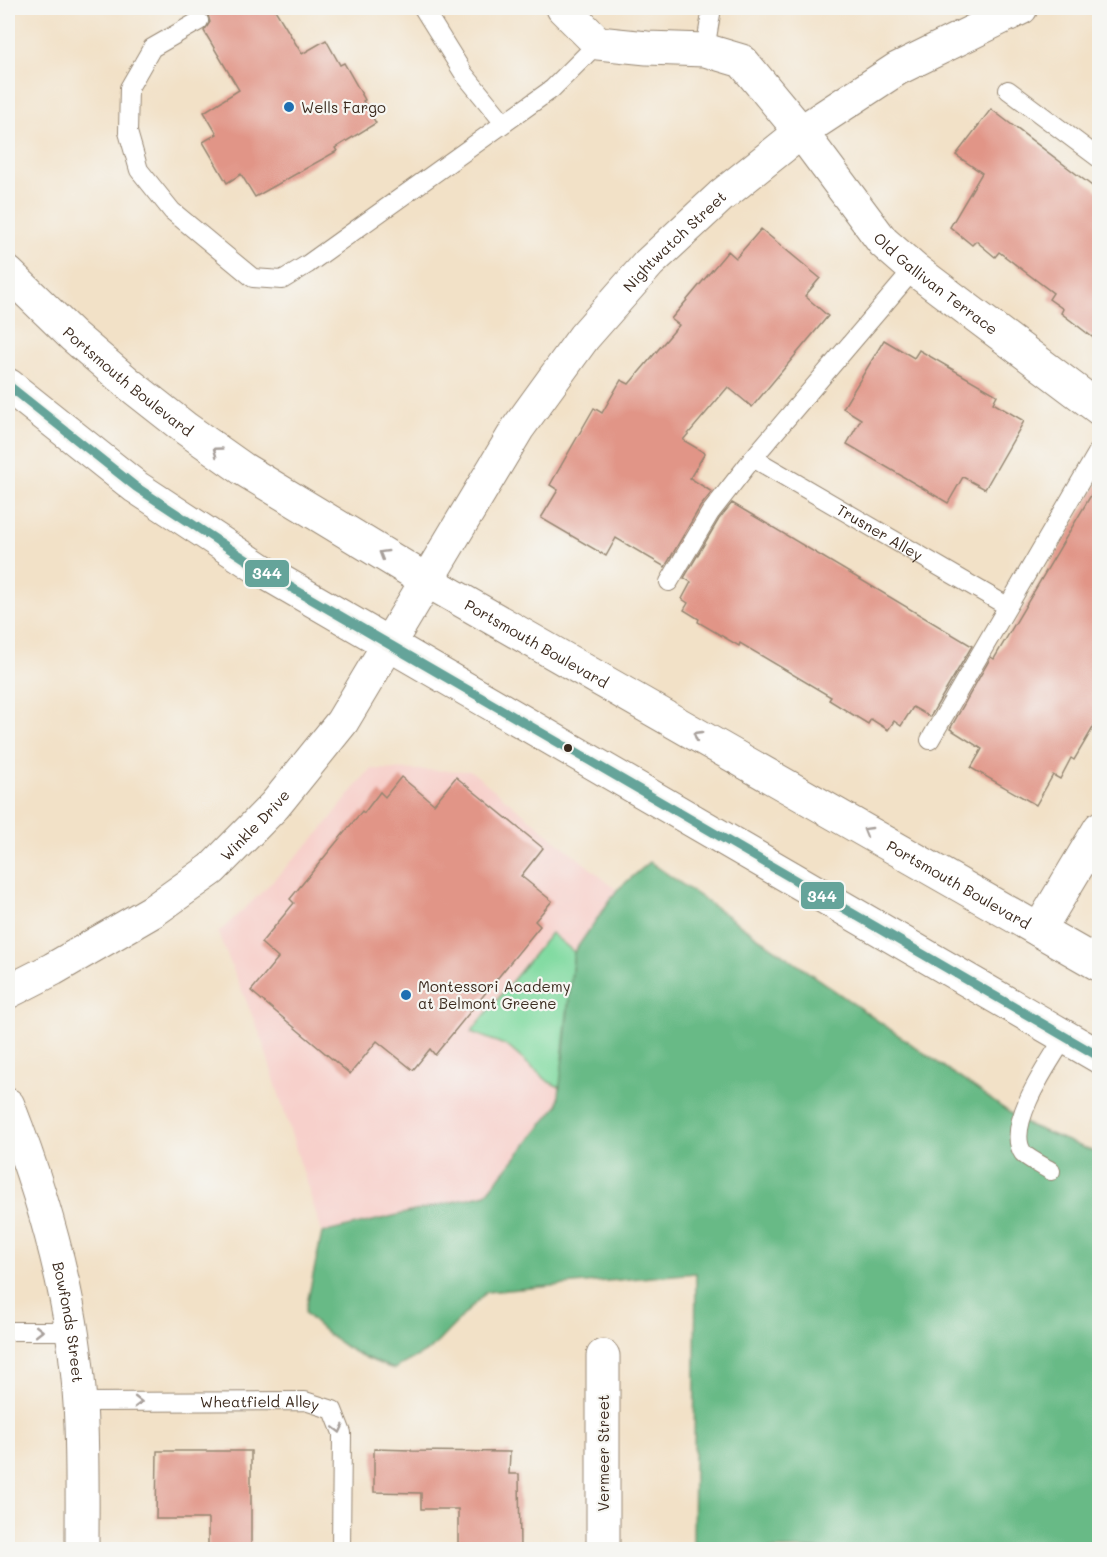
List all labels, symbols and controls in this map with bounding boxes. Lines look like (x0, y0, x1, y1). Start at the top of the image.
place label: Wells Fargo (301, 97, 386, 117)
marker: Wells Fargo (282, 100, 296, 114)
street label: Nightwatch Street (618, 186, 730, 296)
street label: Old Gallivan Terrace (869, 228, 1002, 339)
street label: Portsmouth Boulevard (59, 322, 197, 441)
one-way arrow (213, 447, 224, 458)
street label: Trusner Alley (833, 499, 927, 565)
one-way arrow (379, 549, 389, 561)
line badge: 344 (244, 559, 290, 588)
text: 344 (252, 562, 282, 583)
street label: Portsmouth Boulevard (461, 594, 612, 692)
one-way arrow (693, 730, 703, 742)
unlabelled marker (562, 742, 574, 754)
street label: Winkle Drive (216, 785, 294, 865)
one-way arrow (863, 827, 873, 838)
street label: Portsmouth Boulevard (883, 835, 1034, 933)
line badge: 344 (800, 881, 845, 910)
text: 344 (807, 885, 837, 906)
place label: Montessori Academy at Belmont Greene (418, 976, 571, 1013)
marker: Montessori Academy at Belmont Greene (399, 988, 413, 1002)
street label: Bowfonds Street (48, 1260, 88, 1383)
one-way arrow (35, 1325, 44, 1337)
street label: Wheatfield Alley (200, 1391, 322, 1415)
street label: Vermeer Street (593, 1394, 613, 1512)
one-way arrow (134, 1396, 143, 1408)
one-way arrow (332, 1423, 344, 1434)

